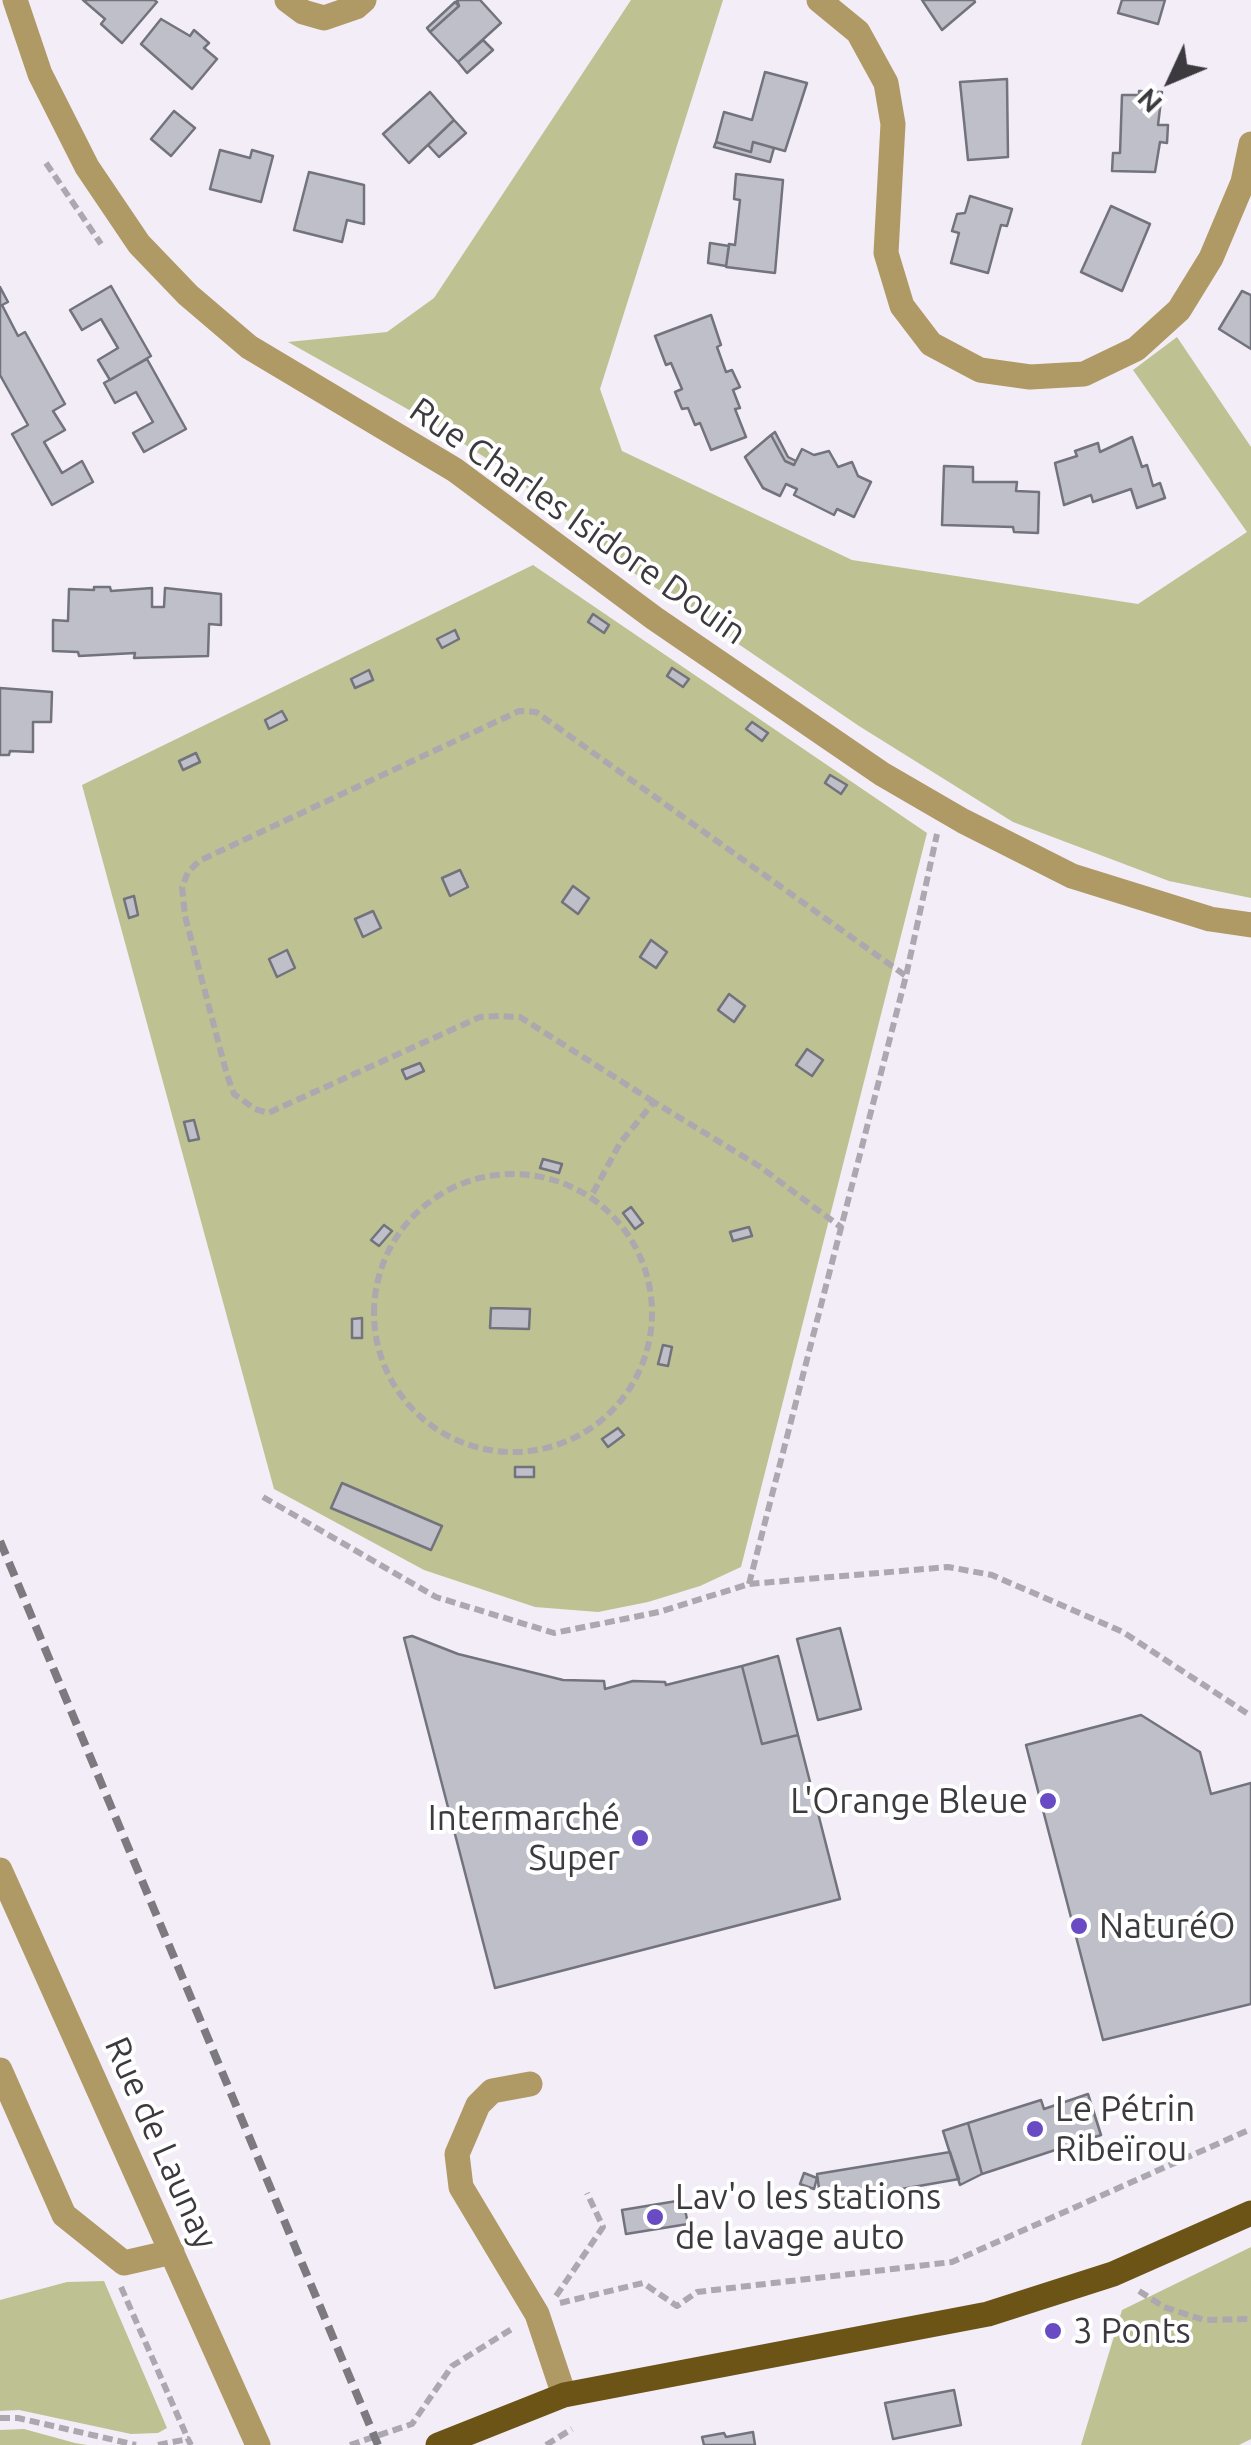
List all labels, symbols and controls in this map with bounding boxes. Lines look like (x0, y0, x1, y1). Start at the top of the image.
north arrow (1121, 30, 1221, 130)
text: N (1131, 83, 1167, 119)
street label: Rue Charles Isidore Douin (402, 389, 754, 653)
place label: L'Orange Bleue (790, 1780, 1028, 1822)
marker: L'Orange Bleue (1037, 1790, 1059, 1812)
place label: Intermarché Super (428, 1797, 620, 1879)
marker: Intermarché Super (629, 1827, 651, 1849)
place label: NaturéO (1099, 1905, 1235, 1947)
marker: NaturéO (1068, 1915, 1090, 1937)
street label: Rue de Launay (96, 2031, 226, 2255)
place label: Le Pétrin Ribeïrou (1055, 2088, 1195, 2170)
marker: Le Pétrin Ribeïrou (1024, 2118, 1046, 2140)
place label: Lav'o les stations de lavage auto (675, 2176, 941, 2258)
marker: Lav'o les stations de lavage auto (644, 2206, 666, 2228)
place label: 3 Ponts (1073, 2310, 1191, 2352)
marker: 3 Ponts (1042, 2320, 1064, 2342)

